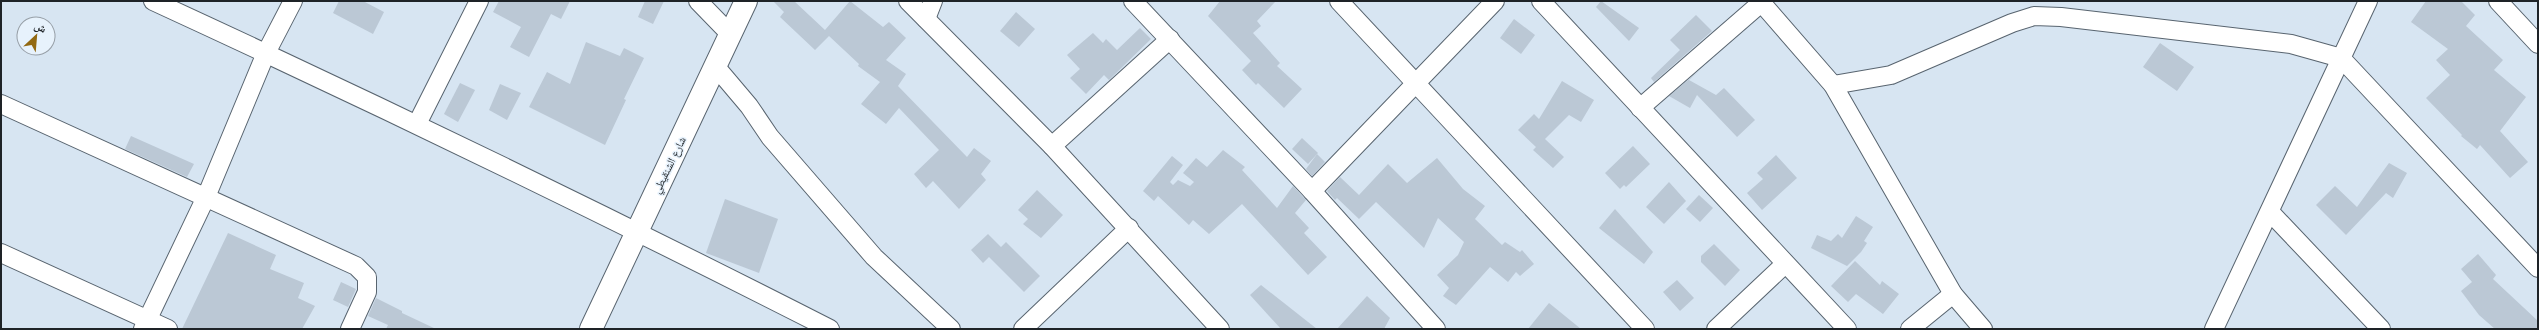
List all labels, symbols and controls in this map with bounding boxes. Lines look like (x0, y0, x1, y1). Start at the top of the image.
north arrow (16, 16, 56, 56)
text: ش (32, 18, 49, 37)
street label: شارع الشنقيطي (649, 134, 690, 197)

